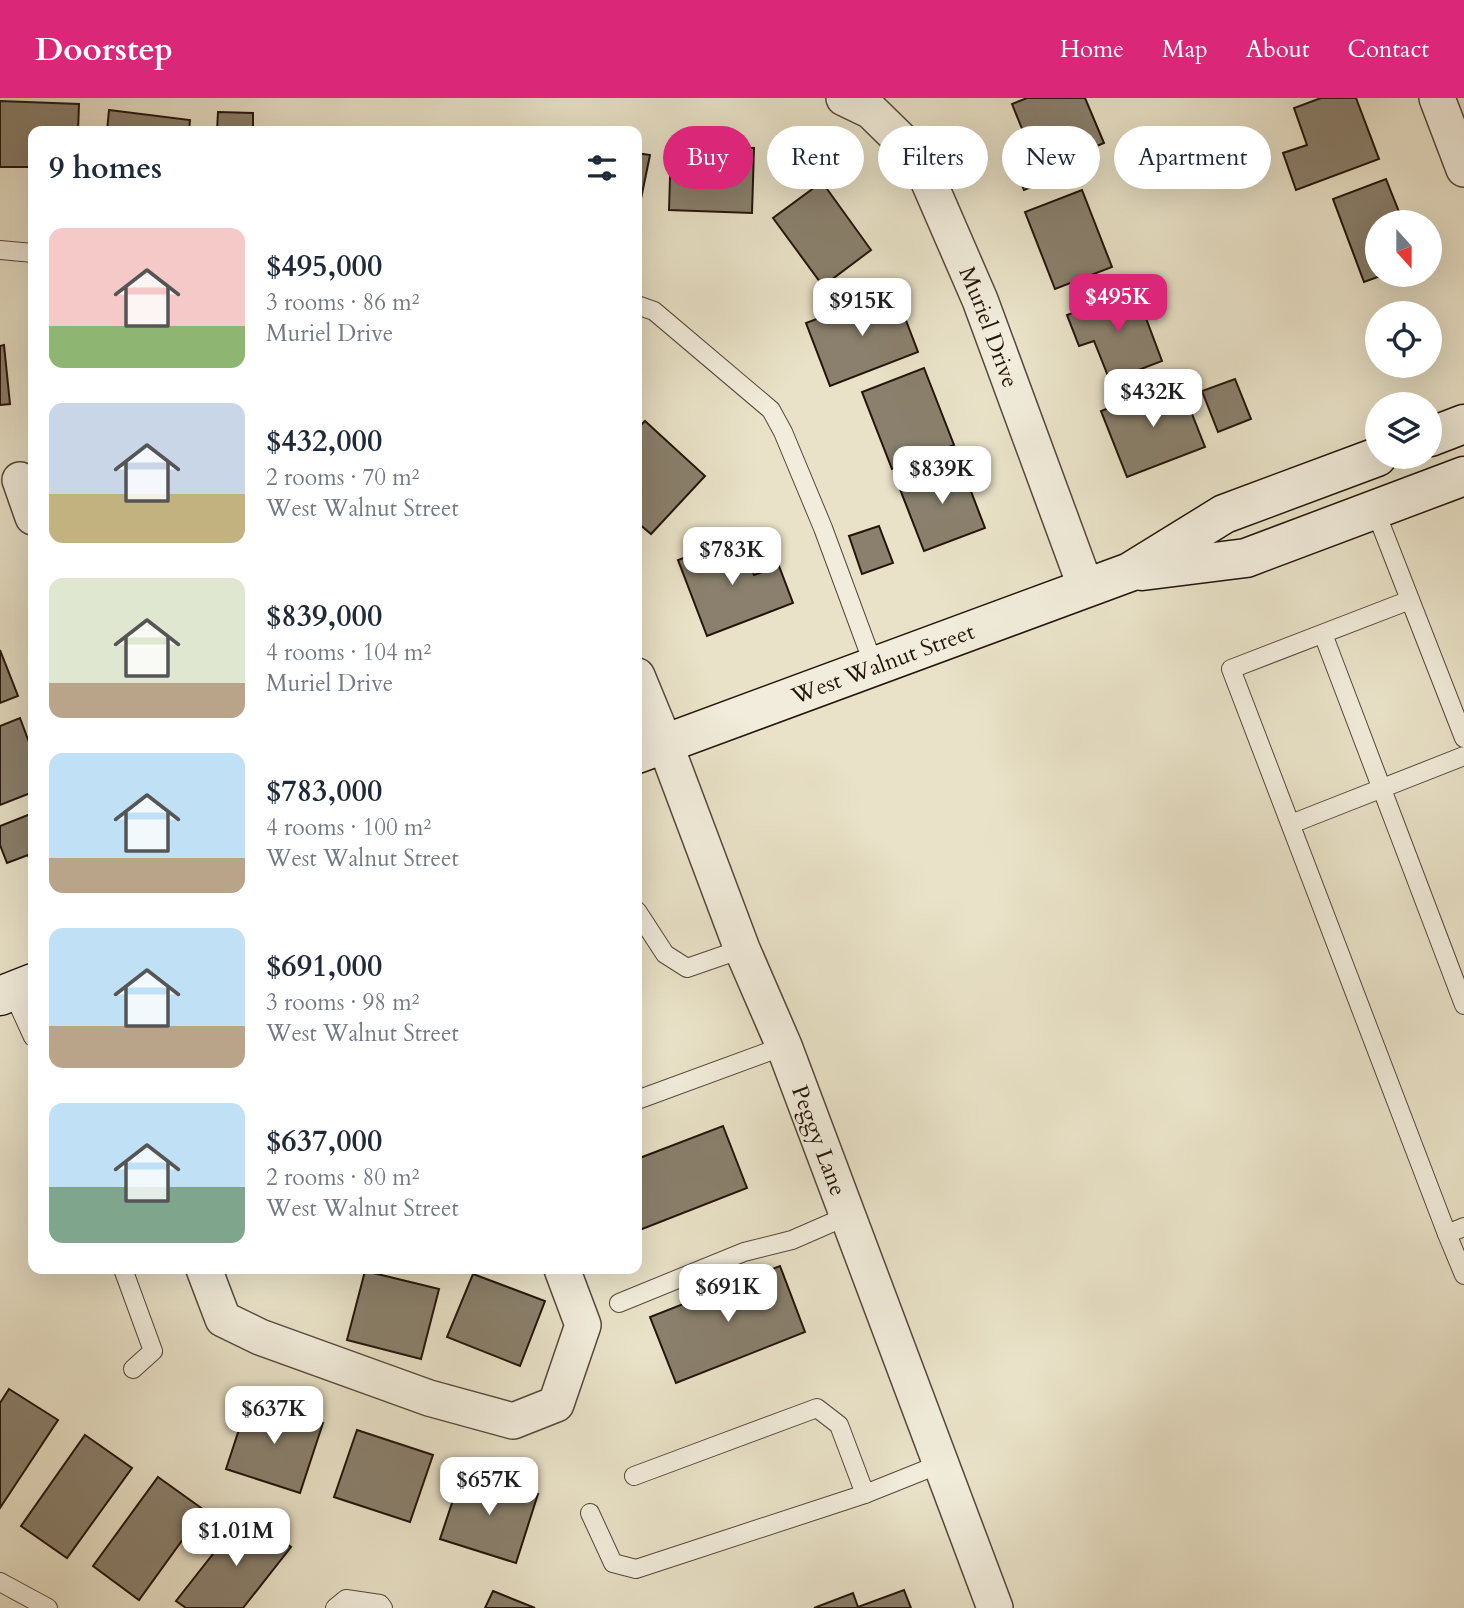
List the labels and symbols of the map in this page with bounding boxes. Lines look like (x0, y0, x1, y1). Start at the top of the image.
north arrow (1365, 210, 1442, 287)
street label: Muriel Drive (952, 262, 1026, 392)
pin: $495K (1069, 274, 1167, 334)
pin: $915K (813, 278, 911, 338)
pin: $432K (1104, 370, 1202, 429)
pin: $839K (893, 446, 991, 506)
pin: $783K (683, 528, 781, 587)
street label: West Walnut Street (786, 615, 979, 712)
street label: Peggy Lane (785, 1081, 854, 1200)
pin: $691K (679, 1264, 777, 1324)
pin: $637K (225, 1386, 323, 1446)
pin: $657K (440, 1458, 538, 1517)
pin: $1.01M (179, 1508, 293, 1568)

